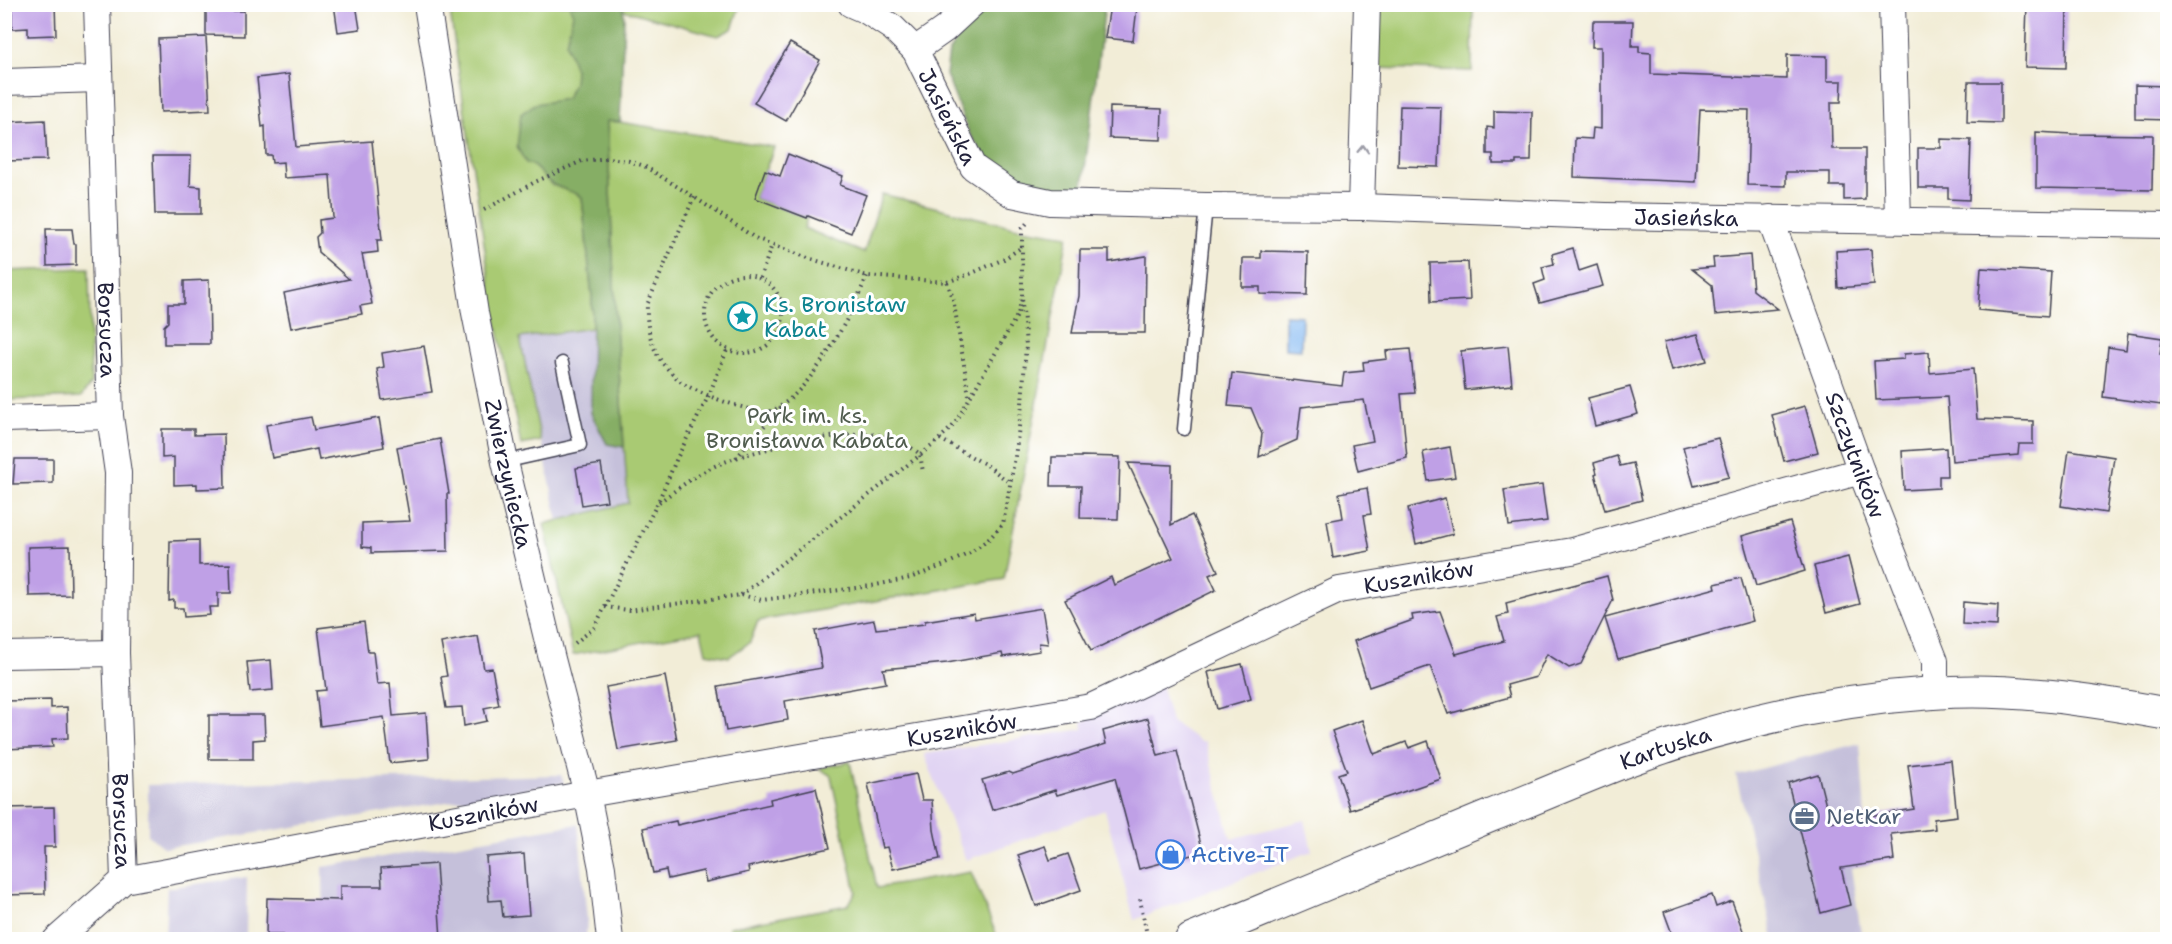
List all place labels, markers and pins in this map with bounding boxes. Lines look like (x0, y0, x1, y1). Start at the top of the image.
place label: Ks. Bronisław Kabat (764, 290, 906, 344)
place icon: Ks. Bronisław Kabat (727, 301, 759, 333)
office icon: NetKar (1789, 800, 1821, 832)
place label: NetKar (1826, 802, 1901, 831)
shop icon: Active-IT (1154, 838, 1186, 870)
place label: Active-IT (1191, 840, 1289, 869)

